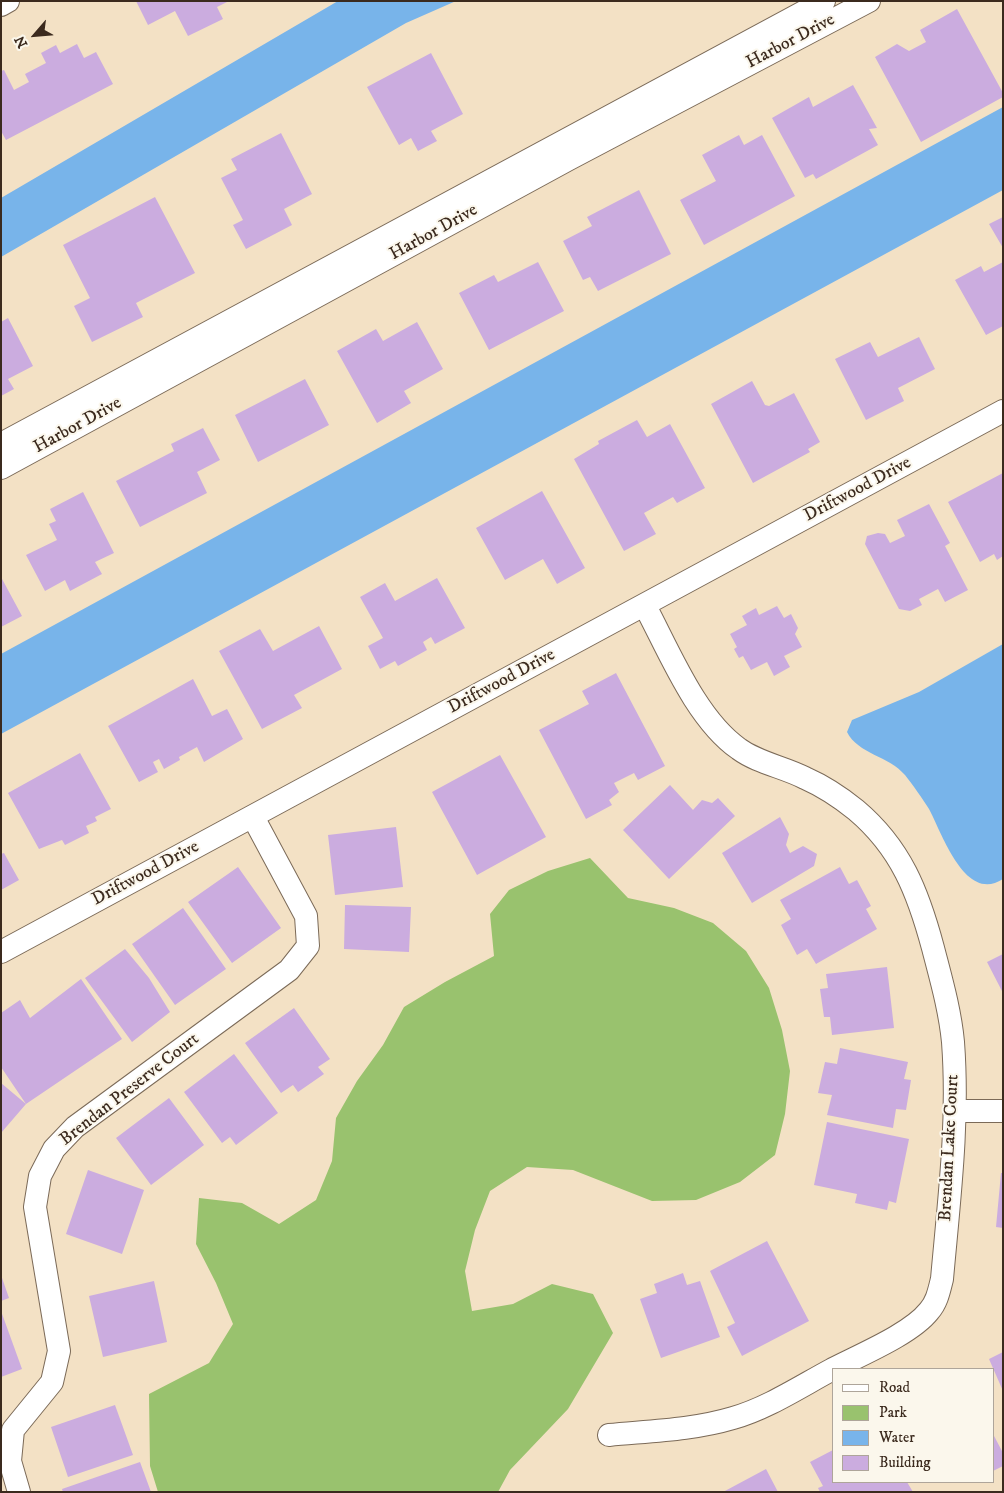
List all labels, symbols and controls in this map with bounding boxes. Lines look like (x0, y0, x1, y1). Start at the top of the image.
north arrow (10, 10, 60, 60)
street label: Harbor Drive (743, 10, 839, 74)
text: N (11, 33, 32, 51)
street label: Harbor Drive (386, 200, 482, 266)
street label: Harbor Drive (30, 393, 126, 459)
street label: Driftwood Drive (801, 453, 915, 527)
street label: Driftwood Drive (445, 645, 559, 719)
street label: Driftwood Drive (89, 837, 203, 911)
street label: Brendan Preserve Court (56, 1029, 204, 1151)
street label: Brendan Lake Court (935, 1074, 965, 1222)
legend (832, 1368, 994, 1483)
text: Road (879, 1378, 910, 1397)
text: Park (879, 1403, 907, 1422)
text: Water (879, 1428, 915, 1447)
text: Building (879, 1453, 931, 1472)

